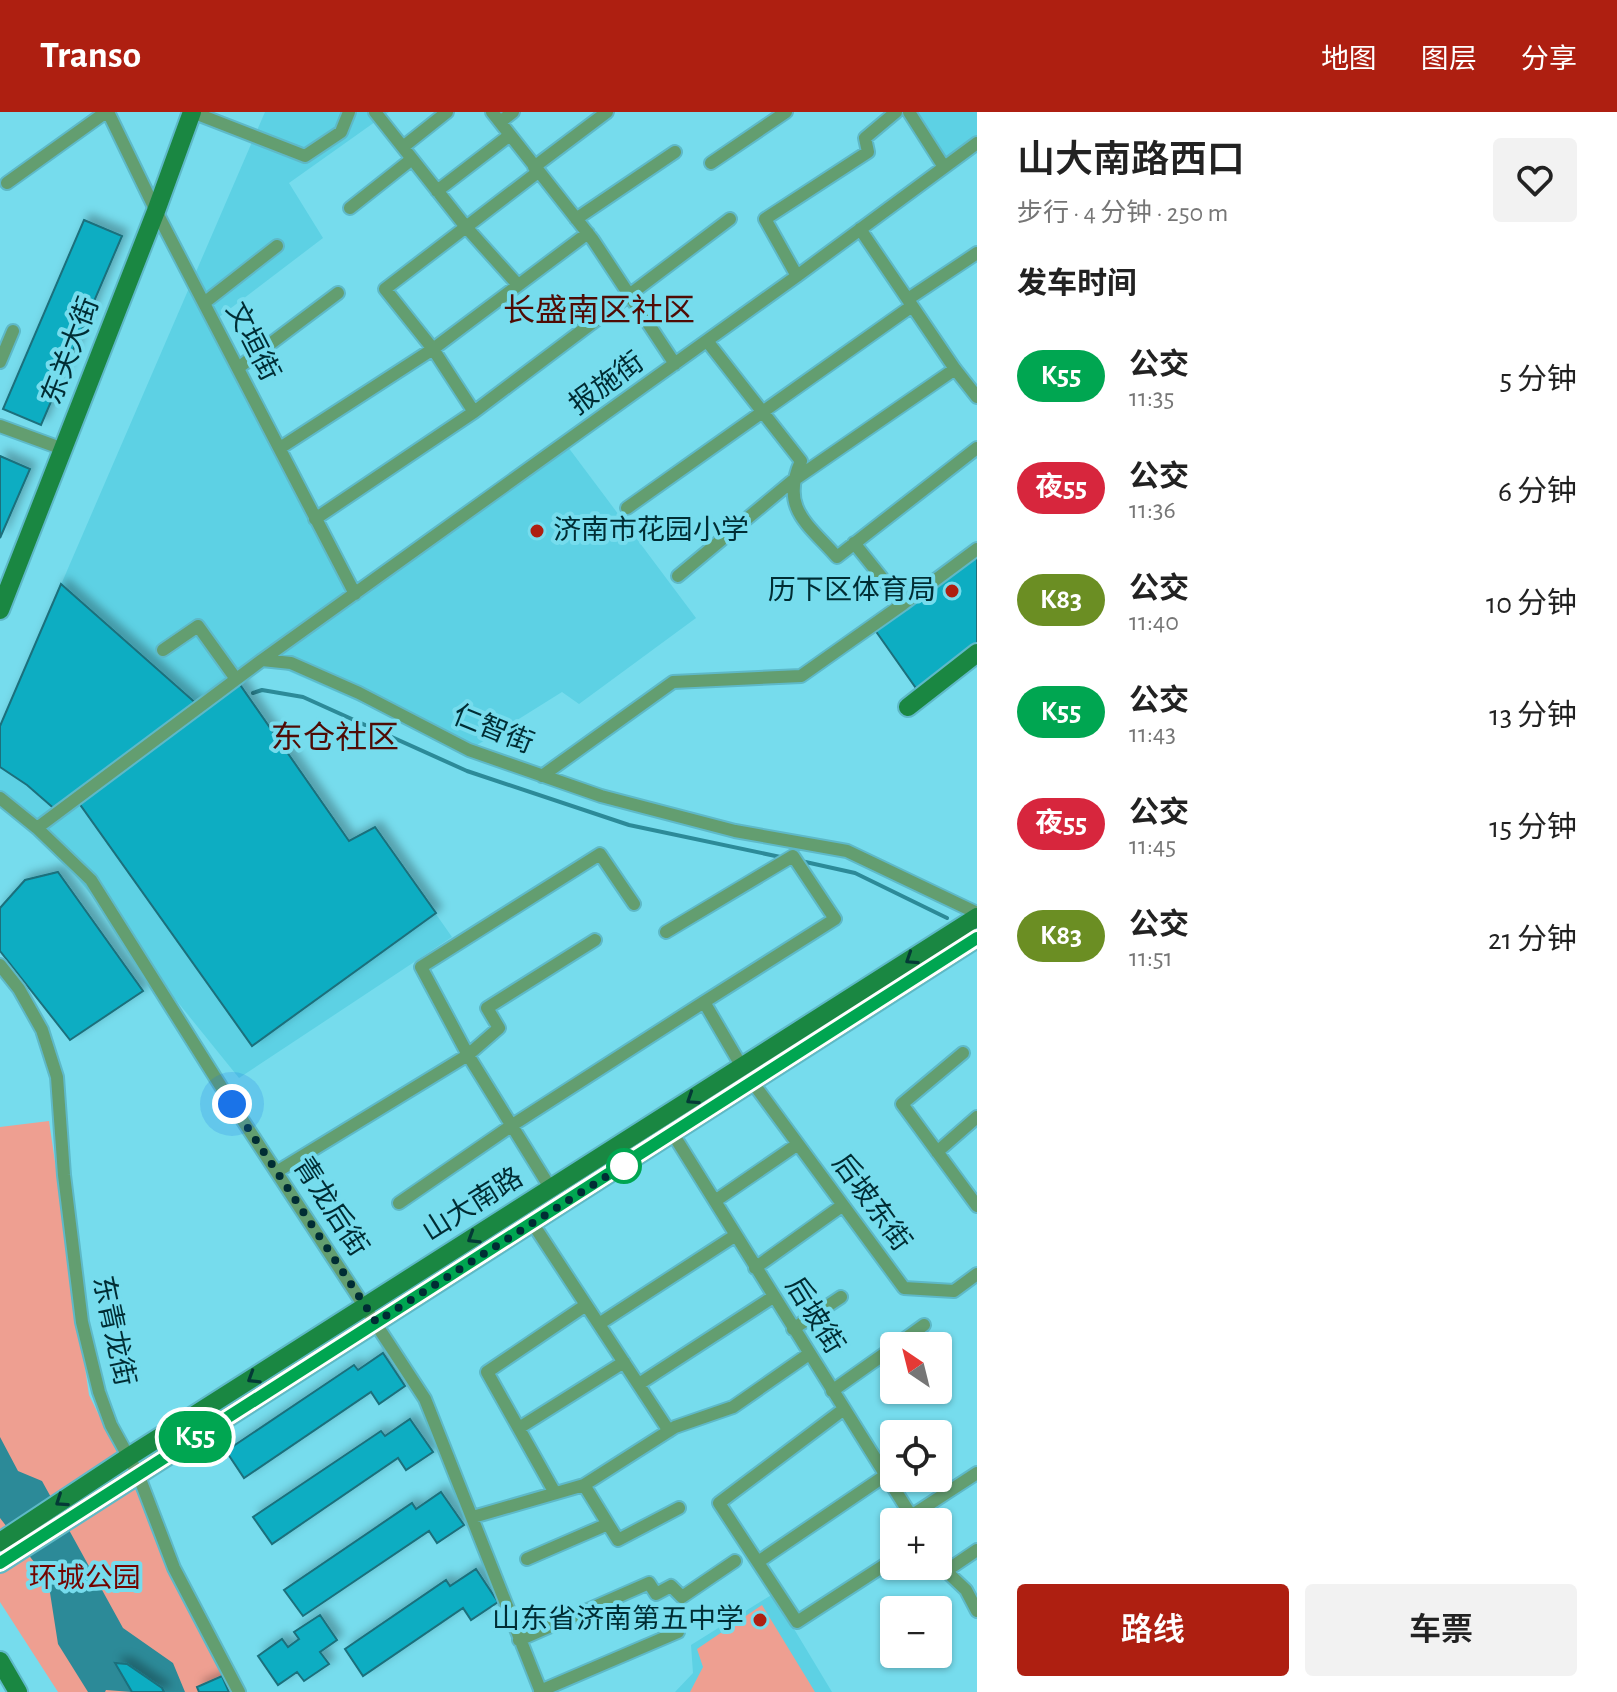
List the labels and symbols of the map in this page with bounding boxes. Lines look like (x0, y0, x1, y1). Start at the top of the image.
street label: 东关大街 (36, 293, 104, 408)
district label: 长盛南区社区 (503, 293, 695, 327)
street label: 文垣街 (220, 297, 285, 386)
street label: 报施街 (564, 346, 649, 420)
place label: 济南市花园小学 (553, 515, 749, 545)
marker: 济南市花园小学 (528, 522, 546, 540)
place label: 历下区体育局 (768, 575, 936, 605)
marker: 历下区体育局 (943, 582, 961, 600)
street label: 仁智街 (449, 699, 538, 759)
district label: 东仓社区 (271, 720, 399, 754)
one-way arrow (905, 949, 920, 964)
your location (212, 1084, 252, 1124)
one-way arrow (686, 1089, 701, 1104)
street label: 后坡东街 (827, 1148, 917, 1257)
unlabelled marker (607, 1149, 641, 1183)
street label: 青龙后街 (288, 1151, 374, 1262)
street label: 山大南路 (417, 1162, 528, 1247)
one-way arrow (467, 1229, 482, 1244)
street label: 后坡街 (780, 1272, 850, 1359)
street label: 东青龙街 (88, 1273, 140, 1389)
north arrow (880, 1332, 952, 1404)
one-way arrow (247, 1368, 262, 1383)
line badge: K55 (149, 1411, 241, 1463)
one-way arrow (56, 1491, 70, 1506)
park label: 环城公园 (29, 1563, 141, 1593)
place label: 山东省济南第五中学 (492, 1604, 744, 1634)
marker: 山东省济南第五中学 (751, 1611, 769, 1629)

